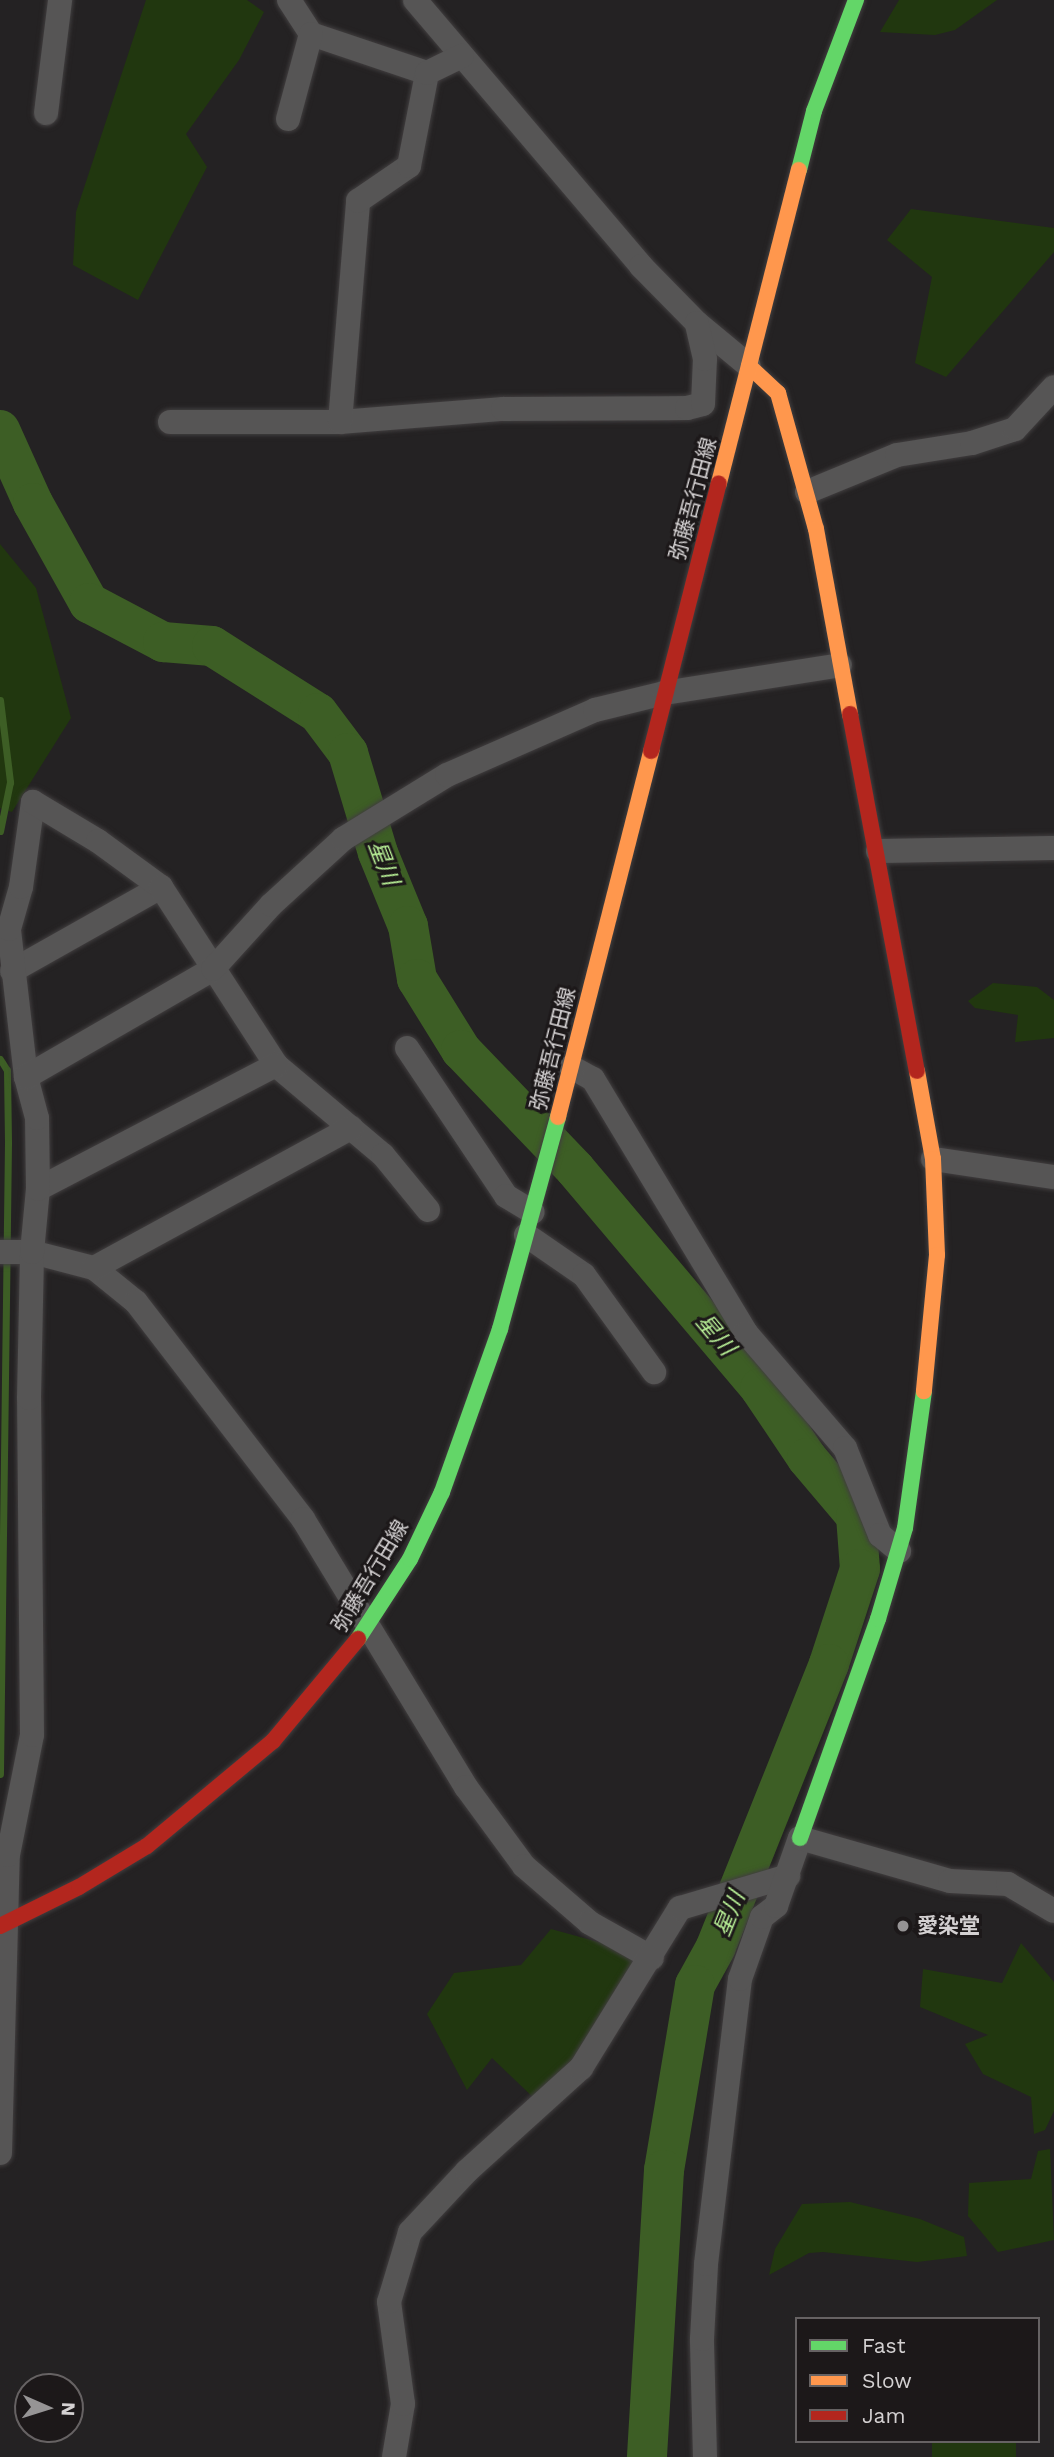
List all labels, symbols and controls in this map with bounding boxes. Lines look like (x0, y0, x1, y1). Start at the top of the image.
street label: 弥藤吾行田線 (665, 435, 721, 563)
water label: 星川 (362, 837, 404, 889)
street label: 弥藤吾行田線 (526, 985, 580, 1113)
water label: 星川 (690, 1309, 740, 1361)
street label: 弥藤吾行田線 (327, 1516, 413, 1636)
water label: 星川 (709, 1888, 751, 1940)
place label: 愛染堂 (917, 1913, 980, 1939)
marker: 愛染堂 (895, 1918, 911, 1934)
legend (795, 2317, 1040, 2443)
text: Fast (862, 2333, 906, 2358)
text: Slow (862, 2368, 912, 2393)
north arrow (14, 2373, 84, 2443)
text: N (57, 2401, 80, 2417)
text: Jam (862, 2403, 905, 2428)

